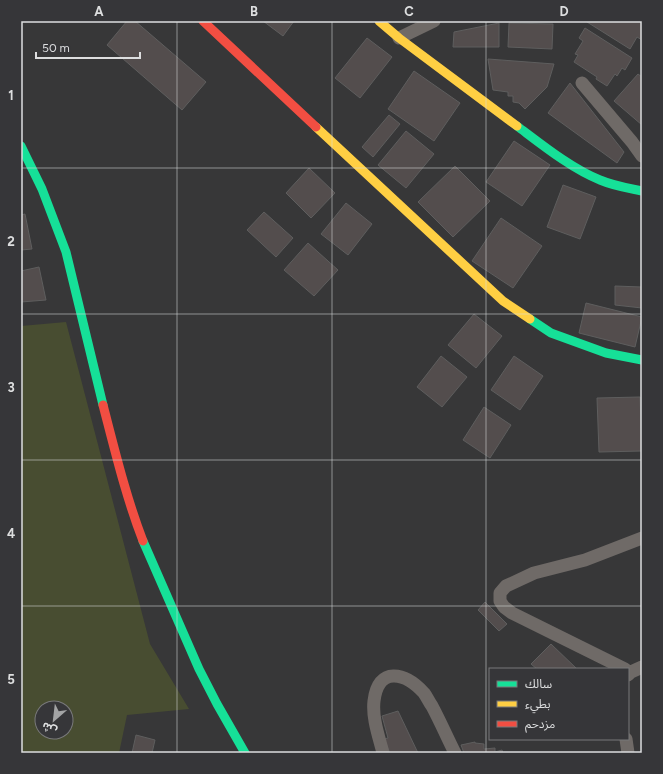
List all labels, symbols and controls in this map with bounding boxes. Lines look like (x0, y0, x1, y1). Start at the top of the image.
text: A (94, 4, 104, 19)
text: B (250, 4, 258, 19)
text: C (404, 4, 414, 19)
text: D (559, 4, 569, 19)
scale bar (36, 34, 140, 60)
text: 50 m (42, 41, 70, 55)
text: 1 (8, 88, 14, 103)
text: 2 (7, 234, 15, 249)
text: 3 (7, 380, 15, 395)
text: 4 (7, 526, 15, 541)
legend (489, 668, 629, 740)
text: 5 (7, 672, 15, 687)
text: سالك (525, 677, 552, 691)
text: بطيء (525, 697, 551, 714)
north arrow (34, 700, 74, 740)
text: مزدحم (525, 717, 555, 733)
text: ش (40, 719, 59, 738)

